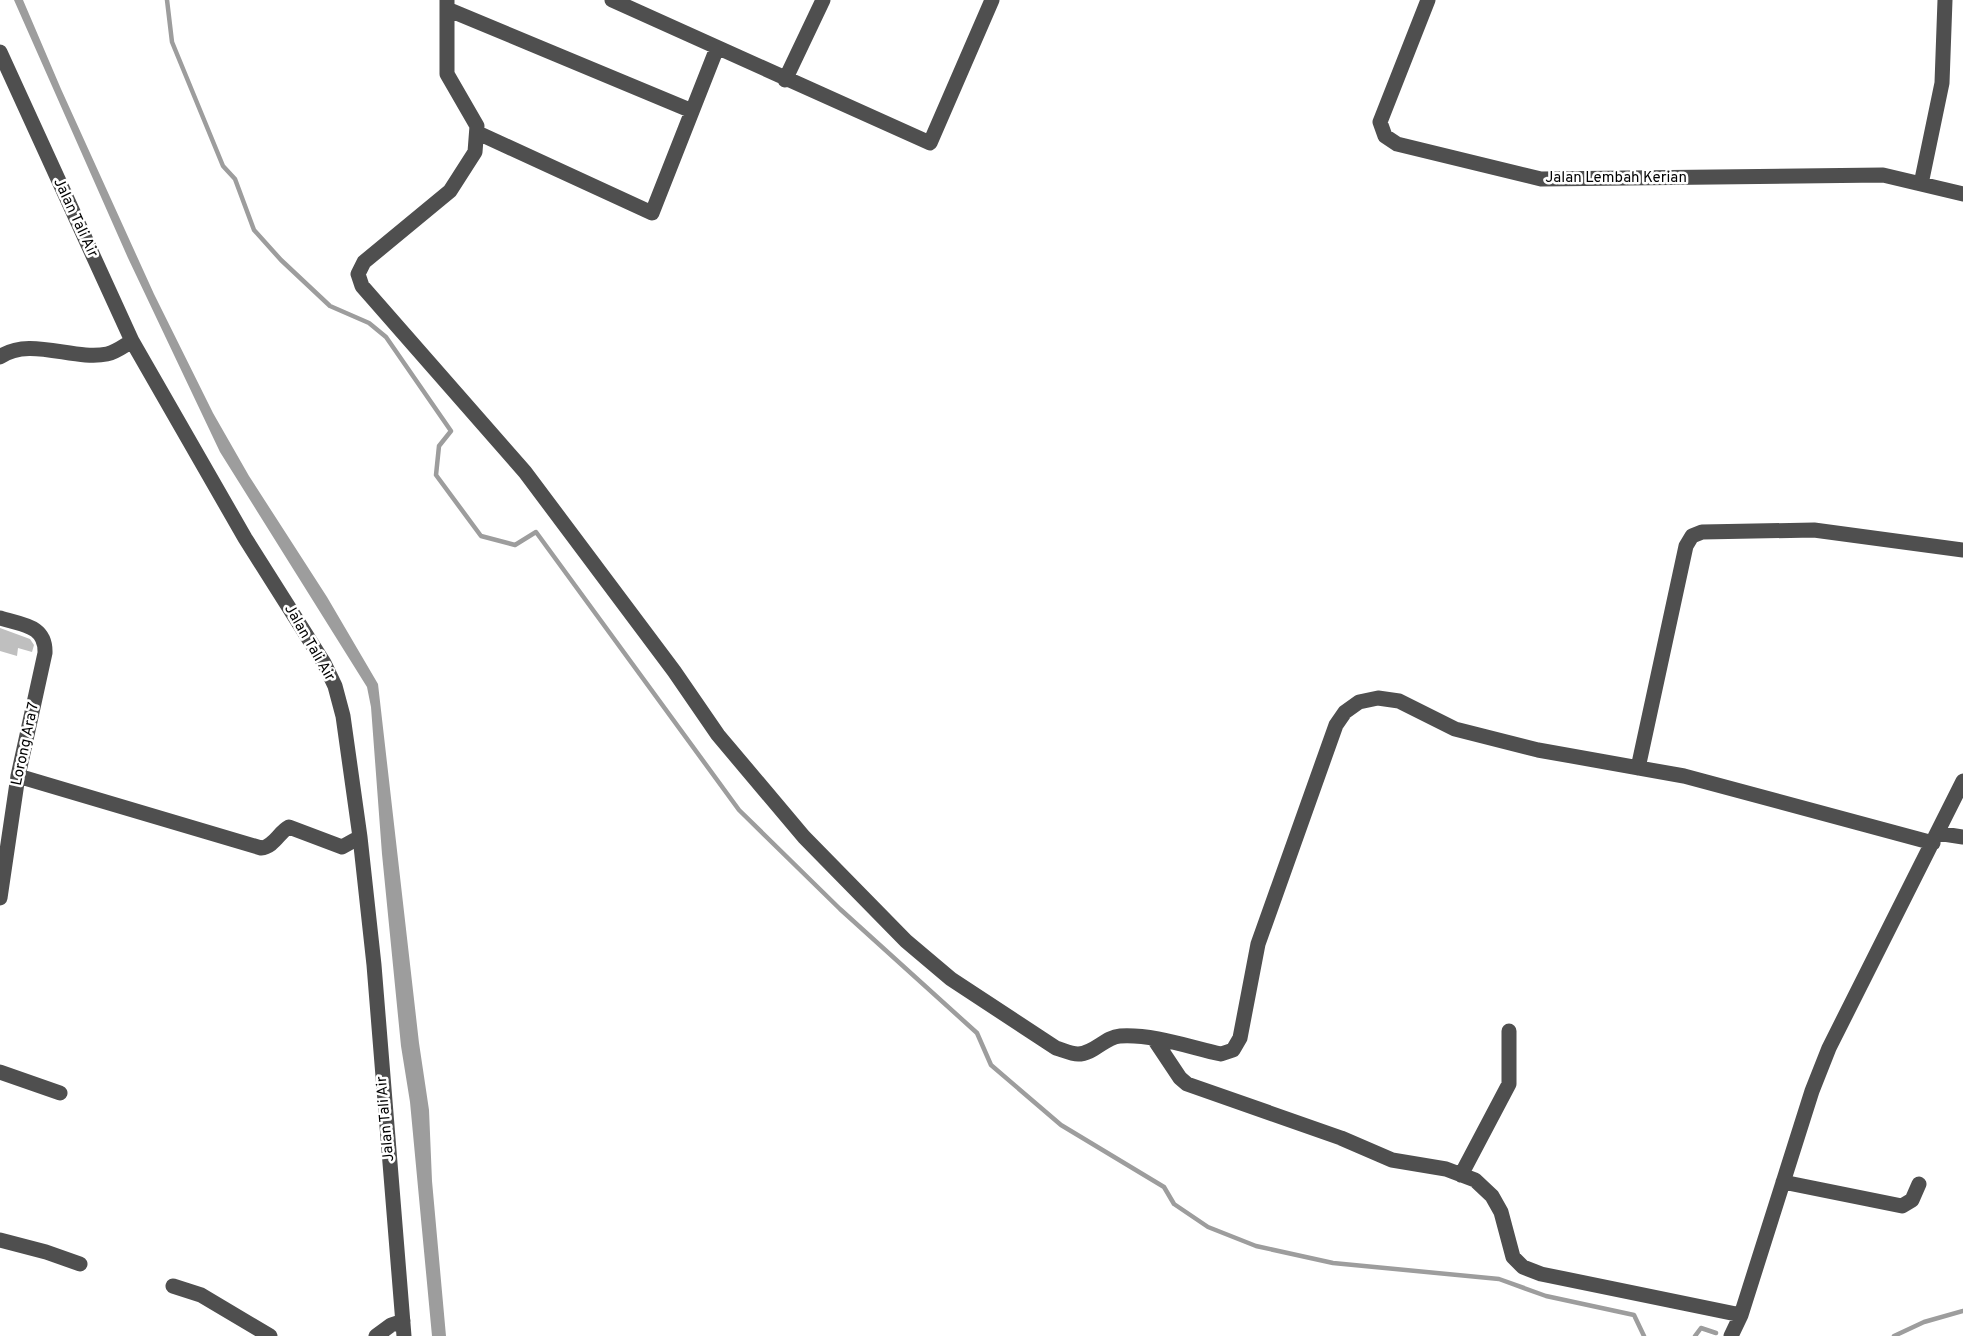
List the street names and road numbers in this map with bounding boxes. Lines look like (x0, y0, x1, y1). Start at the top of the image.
street label: Jalan Lembah Kerian (1545, 169, 1687, 188)
street label: Jalan Tali Air (48, 175, 102, 261)
street label: Jalan Tali Air (279, 601, 339, 685)
street label: Lorong Ara 7 (8, 700, 44, 787)
street label: Jalan Tali Air (373, 1075, 399, 1162)

